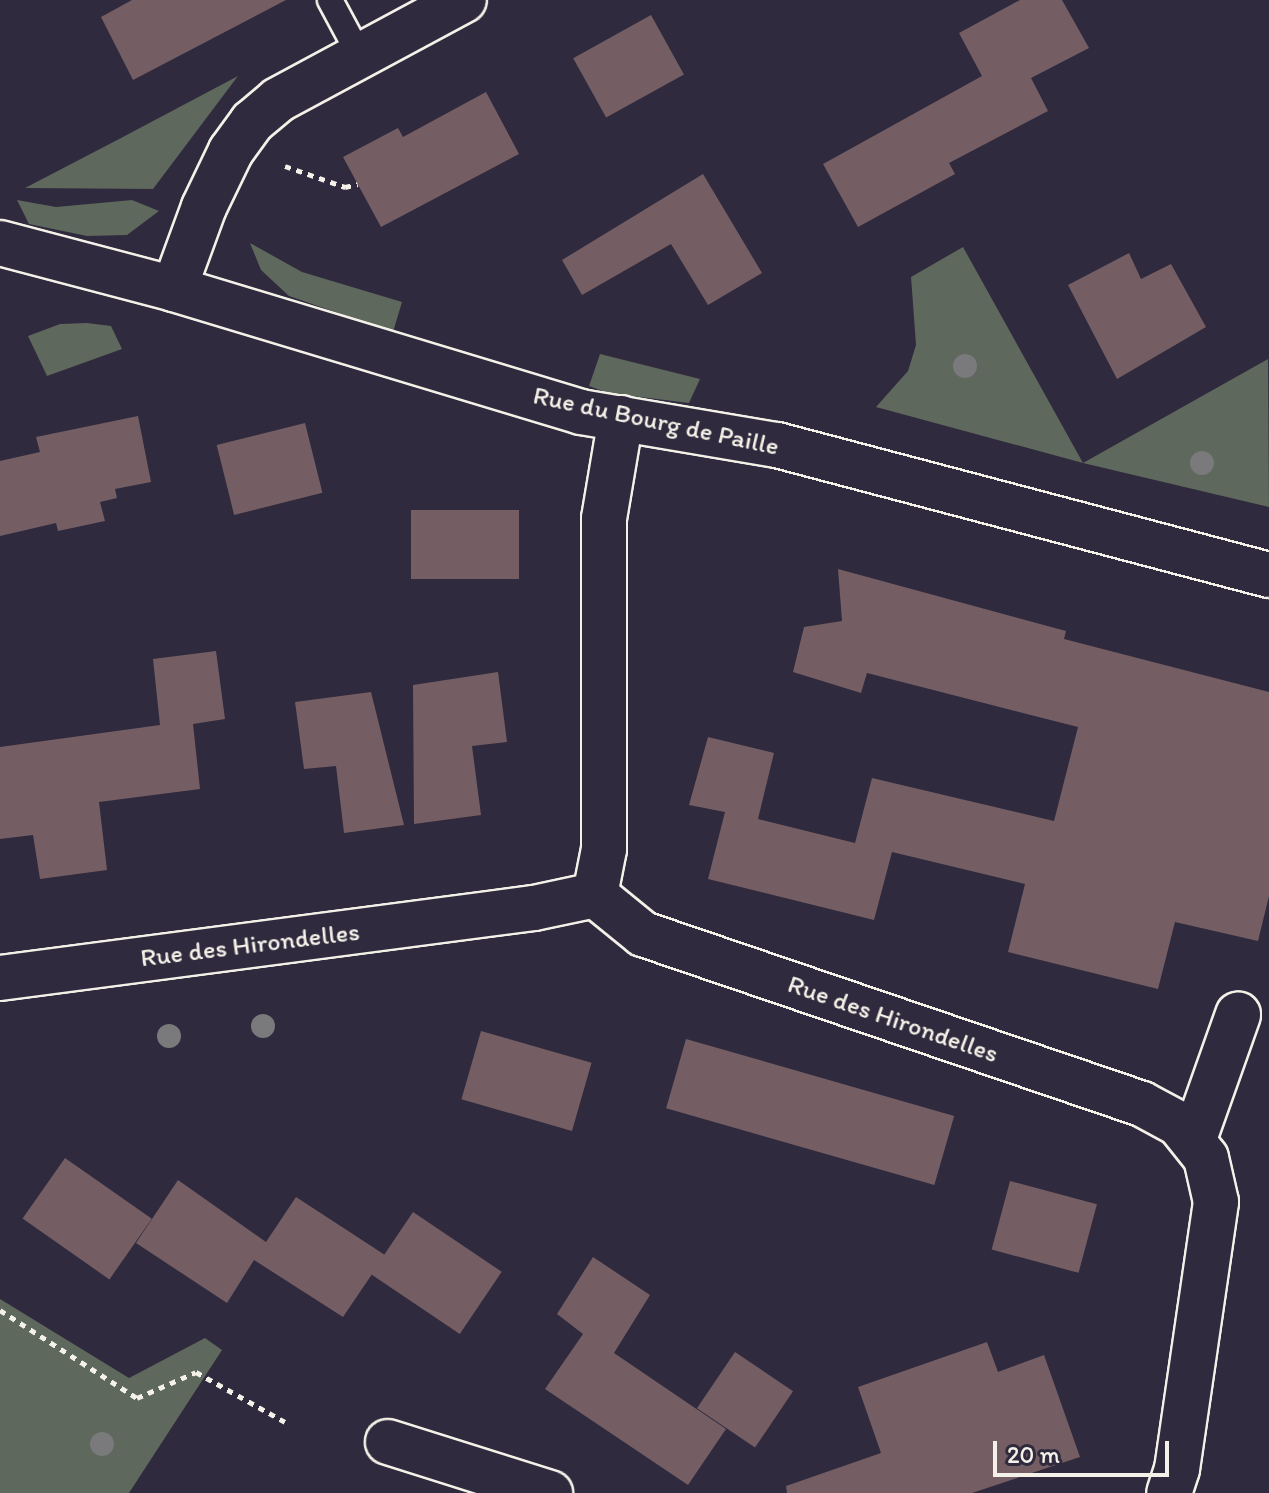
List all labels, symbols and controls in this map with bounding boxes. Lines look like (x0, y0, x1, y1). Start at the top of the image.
street label: Rue du Bourg de Paille (530, 380, 782, 462)
street label: Rue des Hirondelles (139, 916, 361, 974)
street label: Rue des Hirondelles (784, 968, 1002, 1070)
scale bar (997, 1425, 1173, 1475)
text: 20 m (1007, 1440, 1060, 1469)

